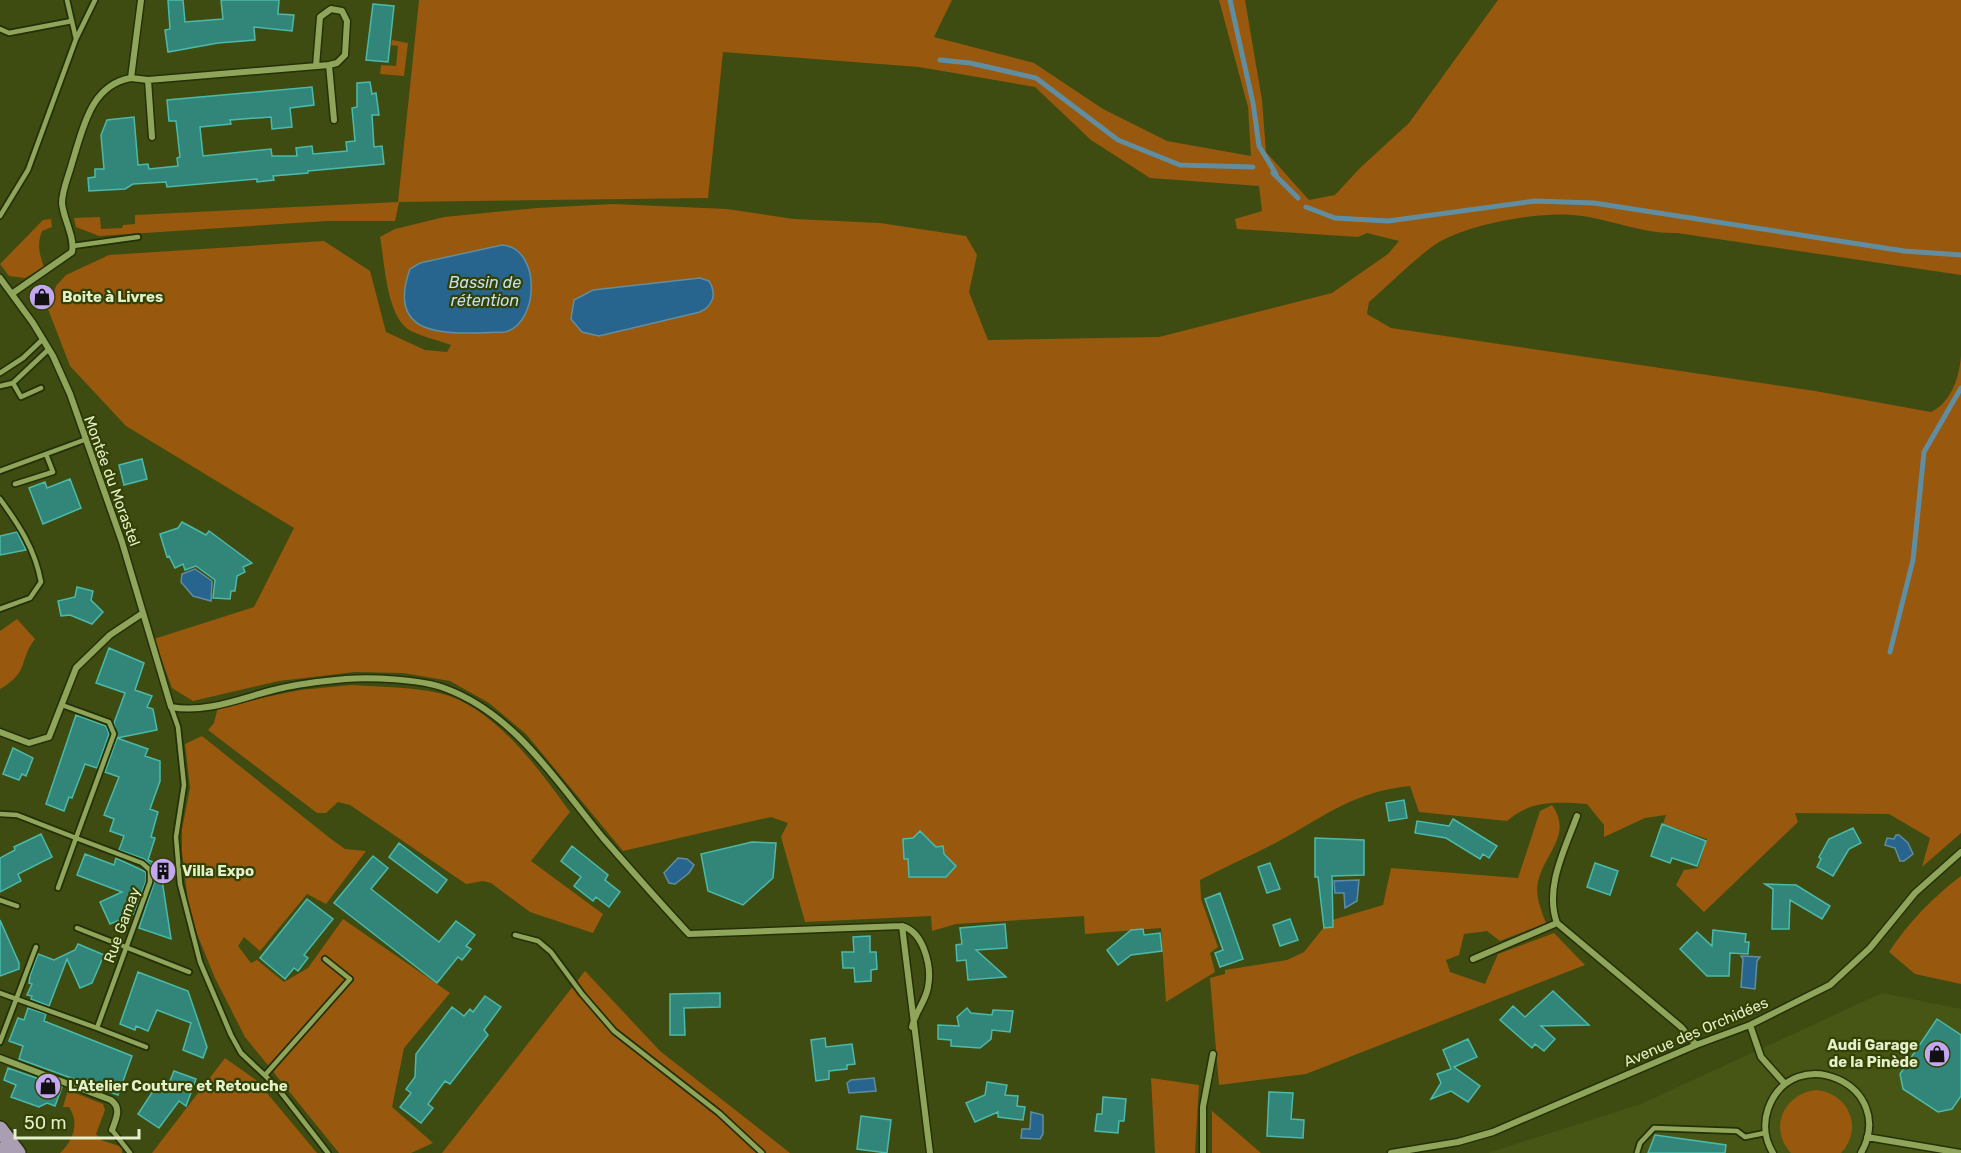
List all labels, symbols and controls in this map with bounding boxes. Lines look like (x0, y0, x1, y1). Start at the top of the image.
water label: Bassin de rétention (449, 273, 521, 310)
shop icon: Boite à Livres (27, 282, 57, 312)
place label: Boite à Livres (62, 288, 163, 306)
street label: Montée du Morastel (80, 413, 144, 549)
building icon: Villa Expo (148, 856, 178, 886)
place label: Villa Expo (182, 862, 254, 880)
street label: Rue Gamay (100, 885, 144, 965)
street label: Avenue des Orchidées (1621, 993, 1771, 1071)
place label: Audi Garage de la Pinède (1827, 1036, 1918, 1071)
shop icon: Audi Garage de la Pinède (1922, 1039, 1952, 1069)
shop icon: L'Atelier Couture et Retouche (33, 1071, 63, 1101)
place label: L'Atelier Couture et Retouche (68, 1077, 288, 1095)
scale bar (15, 1102, 140, 1140)
text: 50 m (24, 1112, 67, 1134)

